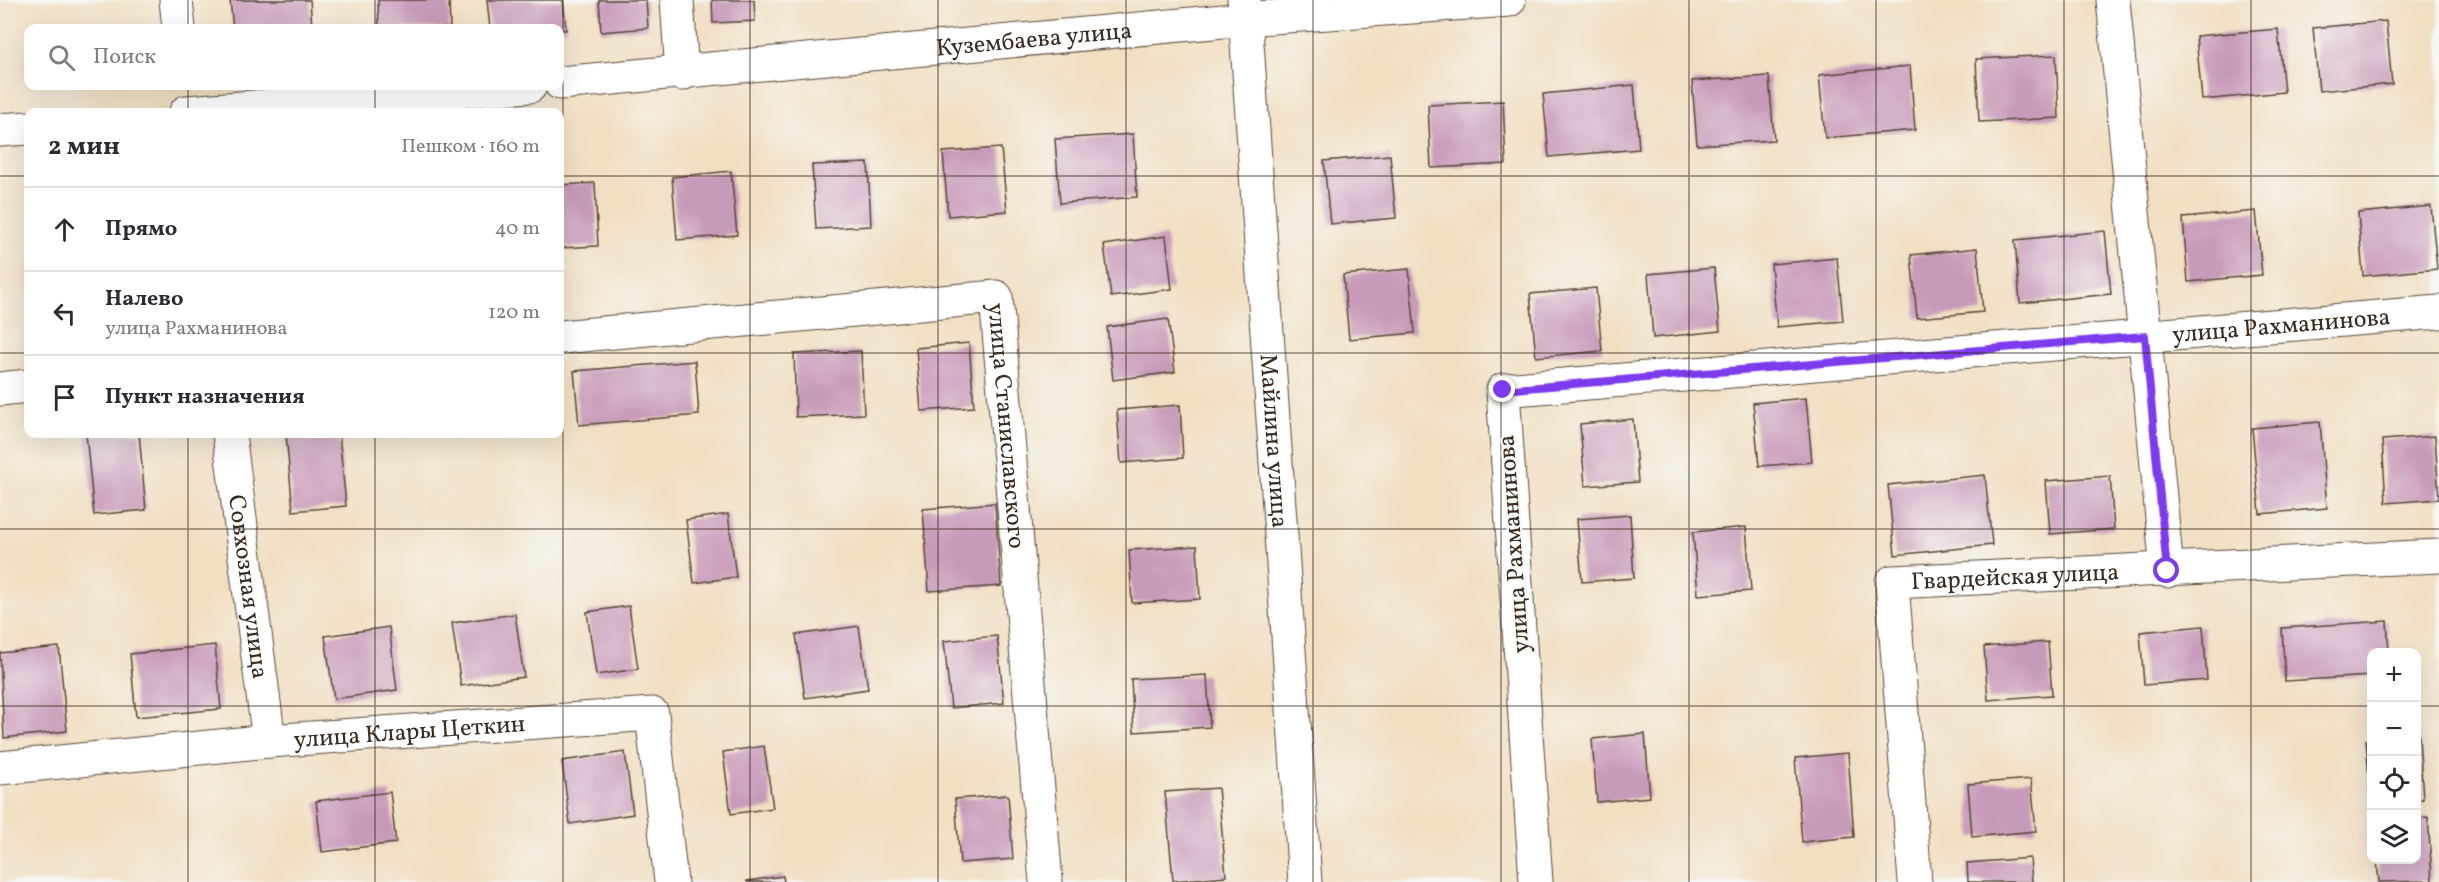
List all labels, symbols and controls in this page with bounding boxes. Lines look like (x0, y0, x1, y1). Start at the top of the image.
street label: Кузембаева улица (934, 15, 1134, 67)
search box (24, 24, 564, 90)
icon: search (45, 41, 78, 74)
text: Поиск (93, 42, 156, 73)
text: 2 мин (48, 129, 120, 165)
text: Пешком · 160 m (401, 133, 540, 161)
icon: ahead (48, 213, 81, 246)
text: Прямо (105, 214, 177, 245)
text: 40 m (495, 215, 540, 243)
text: Налево (105, 284, 184, 315)
icon: left (48, 297, 81, 330)
text: 120 m (488, 299, 540, 327)
street label: улица Рахманинова (2171, 301, 2392, 353)
street label: улица Станиславского (978, 302, 1032, 550)
text: улица Рахманинова (105, 315, 287, 343)
street label: Майлина улица (1250, 353, 1295, 529)
route end (1489, 376, 1515, 402)
icon: arrive (48, 381, 81, 414)
text: Пункт назначения (105, 382, 305, 413)
street label: улица Рахманинова (1490, 433, 1540, 654)
street label: Совхозная улица (218, 493, 276, 681)
street label: Гвардейская улица (1910, 556, 2120, 600)
route start (2153, 557, 2179, 583)
map controls (2367, 648, 2421, 864)
button: + (2367, 648, 2421, 702)
button: − (2367, 702, 2421, 756)
street label: улица Клары Цеткин (292, 708, 526, 758)
button: locate (2367, 756, 2421, 810)
button: layers (2367, 810, 2421, 864)

